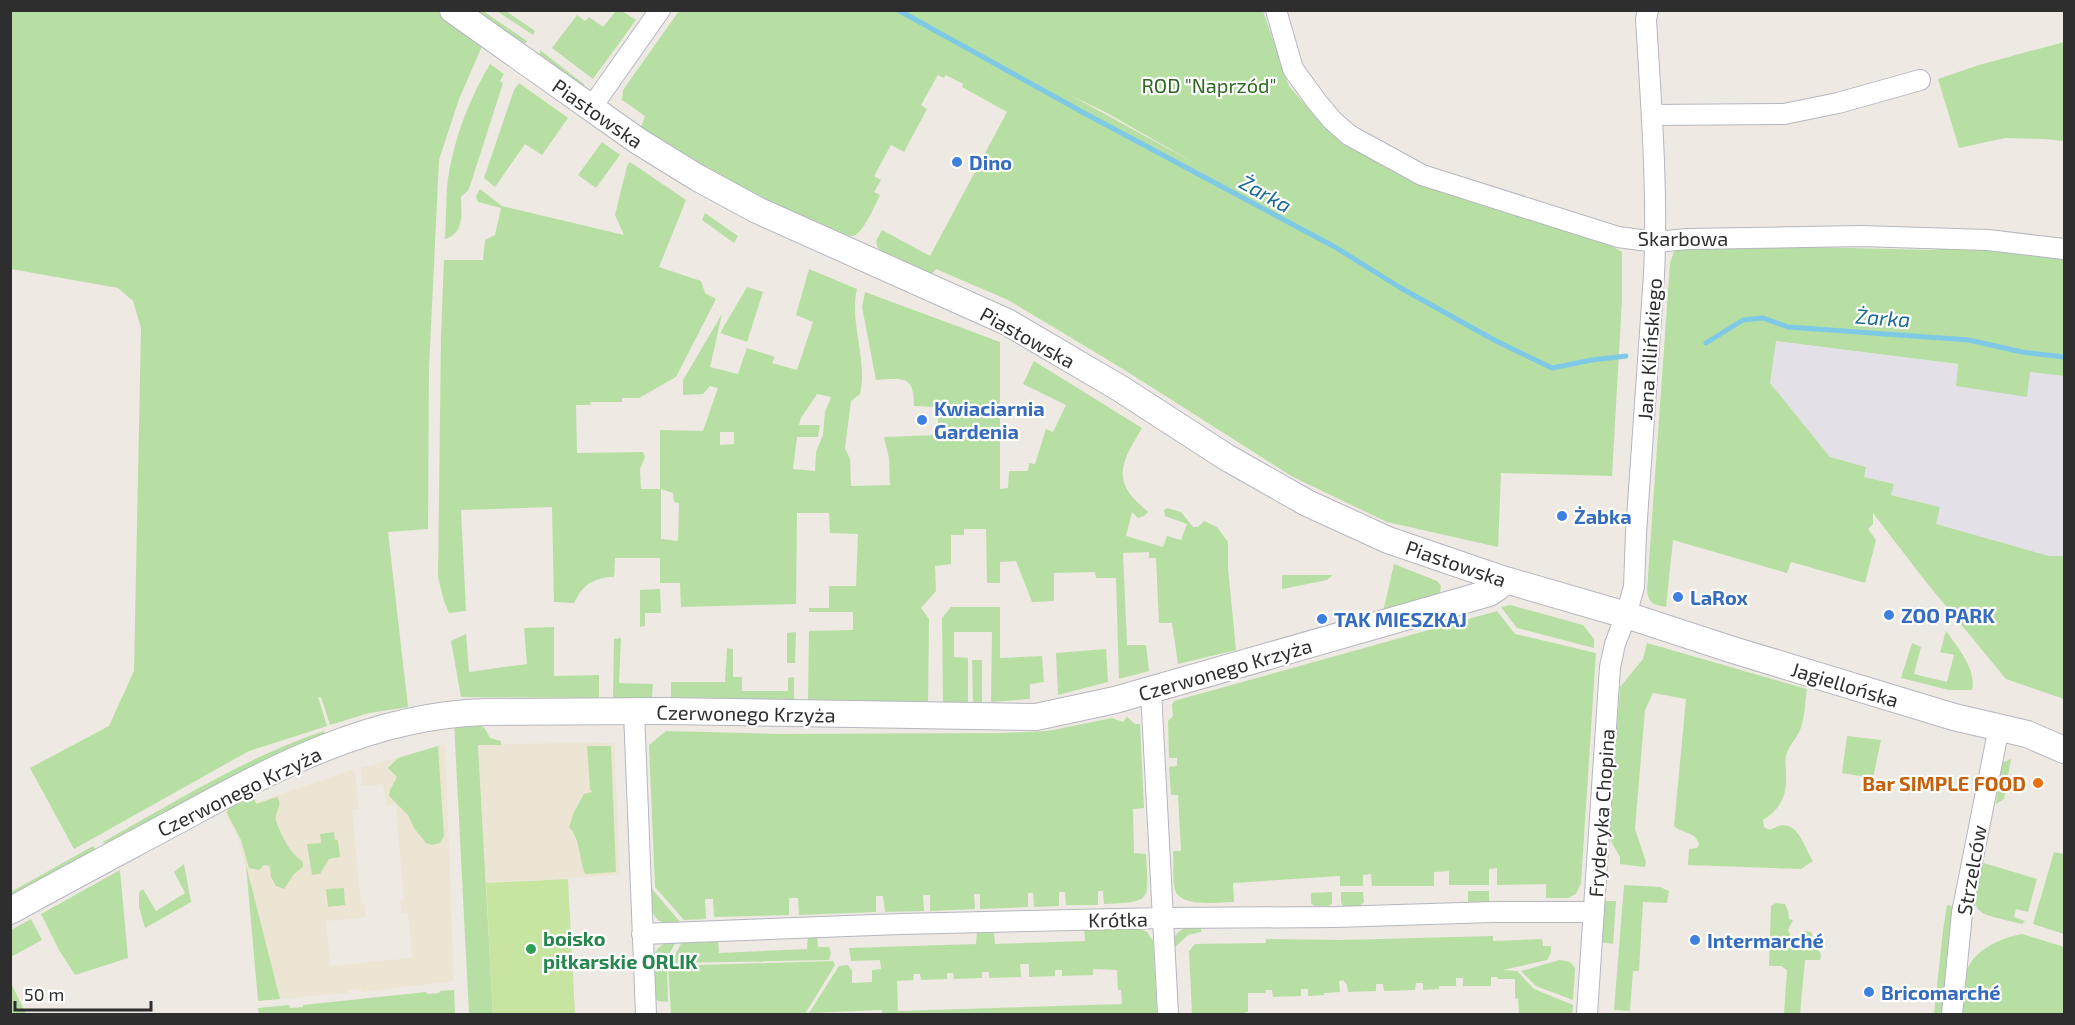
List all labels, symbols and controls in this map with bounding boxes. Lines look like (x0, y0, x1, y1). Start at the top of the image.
street label: Piastowska (548, 73, 648, 153)
park label: ROD "Naprzód" (1141, 73, 1277, 97)
place label: Dino (969, 150, 1012, 174)
marker: Dino (950, 155, 964, 169)
water label: Żarka (1236, 169, 1296, 217)
street label: Skarbowa (1638, 226, 1728, 250)
street label: Jana Kilińskiego (1632, 277, 1666, 421)
street label: Piastowska (976, 301, 1080, 373)
water label: Żarka (1855, 303, 1911, 331)
place label: Kwiaciarnia Gardenia (934, 396, 1045, 443)
marker: Kwiaciarnia Gardenia (915, 413, 929, 427)
place label: Żabka (1574, 504, 1632, 528)
marker: Żabka (1555, 509, 1569, 523)
street label: Piastowska (1403, 535, 1509, 591)
place label: LaRox (1690, 585, 1748, 609)
marker: LaRox (1671, 590, 1685, 604)
place label: ZOO PARK (1901, 603, 1995, 627)
place label: TAK MIESZKAJ (1334, 607, 1467, 631)
marker: ZOO PARK (1882, 608, 1896, 622)
marker: TAK MIESZKAJ (1315, 612, 1329, 626)
street label: Czerwonego Krzyża (1136, 633, 1314, 705)
street label: Jagiellońska (1788, 656, 1902, 712)
street label: Czerwonego Krzyża (656, 699, 836, 727)
street label: Fryderyka Chopina (1583, 728, 1619, 898)
street label: Czerwonego Krzyża (153, 741, 325, 841)
place label: Bar SIMPLE FOOD (1862, 771, 2026, 795)
marker: Bar SIMPLE FOOD (2031, 776, 2045, 790)
street label: Strzelców (1951, 823, 1991, 917)
street label: Krótka (1088, 906, 1148, 932)
place label: boisko piłkarskie ORLIK (543, 926, 698, 973)
place label: Intermarché (1707, 928, 1824, 952)
marker: Intermarché (1688, 933, 1702, 947)
marker: boisko piłkarskie ORLIK (524, 942, 538, 956)
scale bar (15, 974, 152, 1012)
place label: Bricomarché (1881, 980, 2001, 1004)
text: 50 m (24, 983, 64, 1005)
marker: Bricomarché (1862, 985, 1876, 999)

